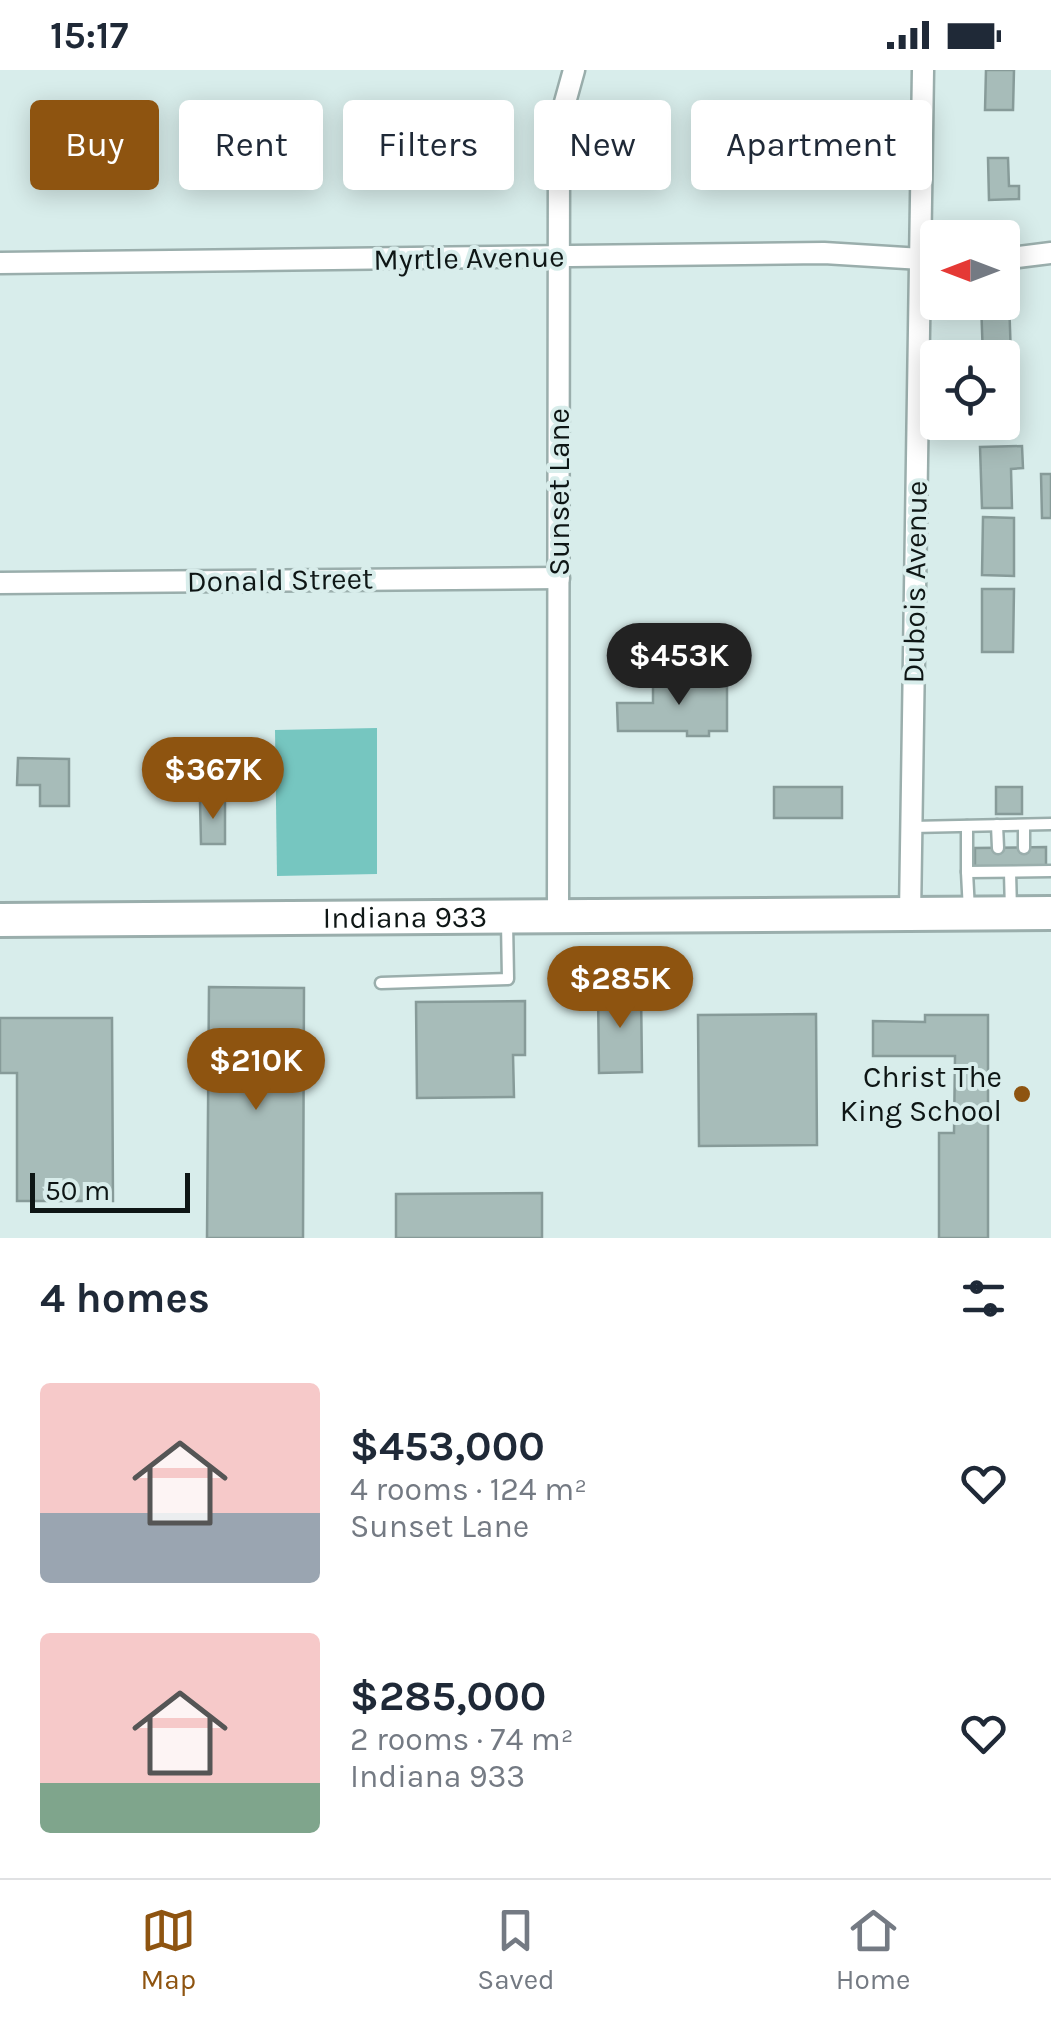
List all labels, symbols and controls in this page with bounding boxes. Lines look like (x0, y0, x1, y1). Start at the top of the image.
text: 15:17 (50, 13, 128, 58)
chip: Buy (30, 100, 159, 190)
chip: Rent (179, 100, 323, 190)
chip: Filters (343, 100, 514, 190)
chip: New (534, 100, 671, 190)
chip: Apartment (691, 100, 932, 190)
north arrow (920, 220, 1020, 320)
map controls (920, 220, 1020, 440)
street label: Myrtle Avenue (373, 238, 565, 278)
button: locate (920, 340, 1020, 440)
street label: Sunset Lane (541, 408, 577, 576)
street label: Dubois Avenue (895, 480, 935, 684)
street label: Donald Street (186, 560, 374, 600)
pin: $453K (609, 623, 749, 708)
text: $453K (629, 637, 729, 674)
pin: $367K (143, 737, 283, 822)
text: $367K (164, 751, 262, 788)
street label: Indiana 933 (323, 899, 487, 936)
pin: $285K (550, 946, 690, 1031)
text: $285K (569, 960, 671, 997)
pin: $210K (186, 1028, 326, 1113)
text: $210K (209, 1042, 303, 1079)
place label: Christ The King School (840, 1059, 1002, 1129)
marker: Christ The King School (1011, 1083, 1033, 1105)
scale bar (30, 1168, 190, 1212)
text: 50 m (45, 1174, 110, 1207)
icon: filters (956, 1271, 1011, 1326)
text: 4 homes (40, 1273, 210, 1323)
text: $453,000 (350, 1421, 545, 1471)
icon: home (120, 1423, 240, 1543)
icon: heart (956, 1456, 1011, 1511)
text: 4 rooms · 124 m² (350, 1471, 587, 1508)
text: Sunset Lane (350, 1508, 529, 1545)
text: $285,000 (350, 1671, 546, 1721)
icon: home (120, 1673, 240, 1793)
icon: heart (956, 1706, 1011, 1761)
text: 2 rooms · 74 m² (350, 1721, 574, 1758)
text: Indiana 933 (350, 1758, 525, 1795)
tab: Map (141, 1903, 196, 1996)
tab: Saved (477, 1903, 555, 1996)
tab: Home (836, 1903, 910, 1996)

